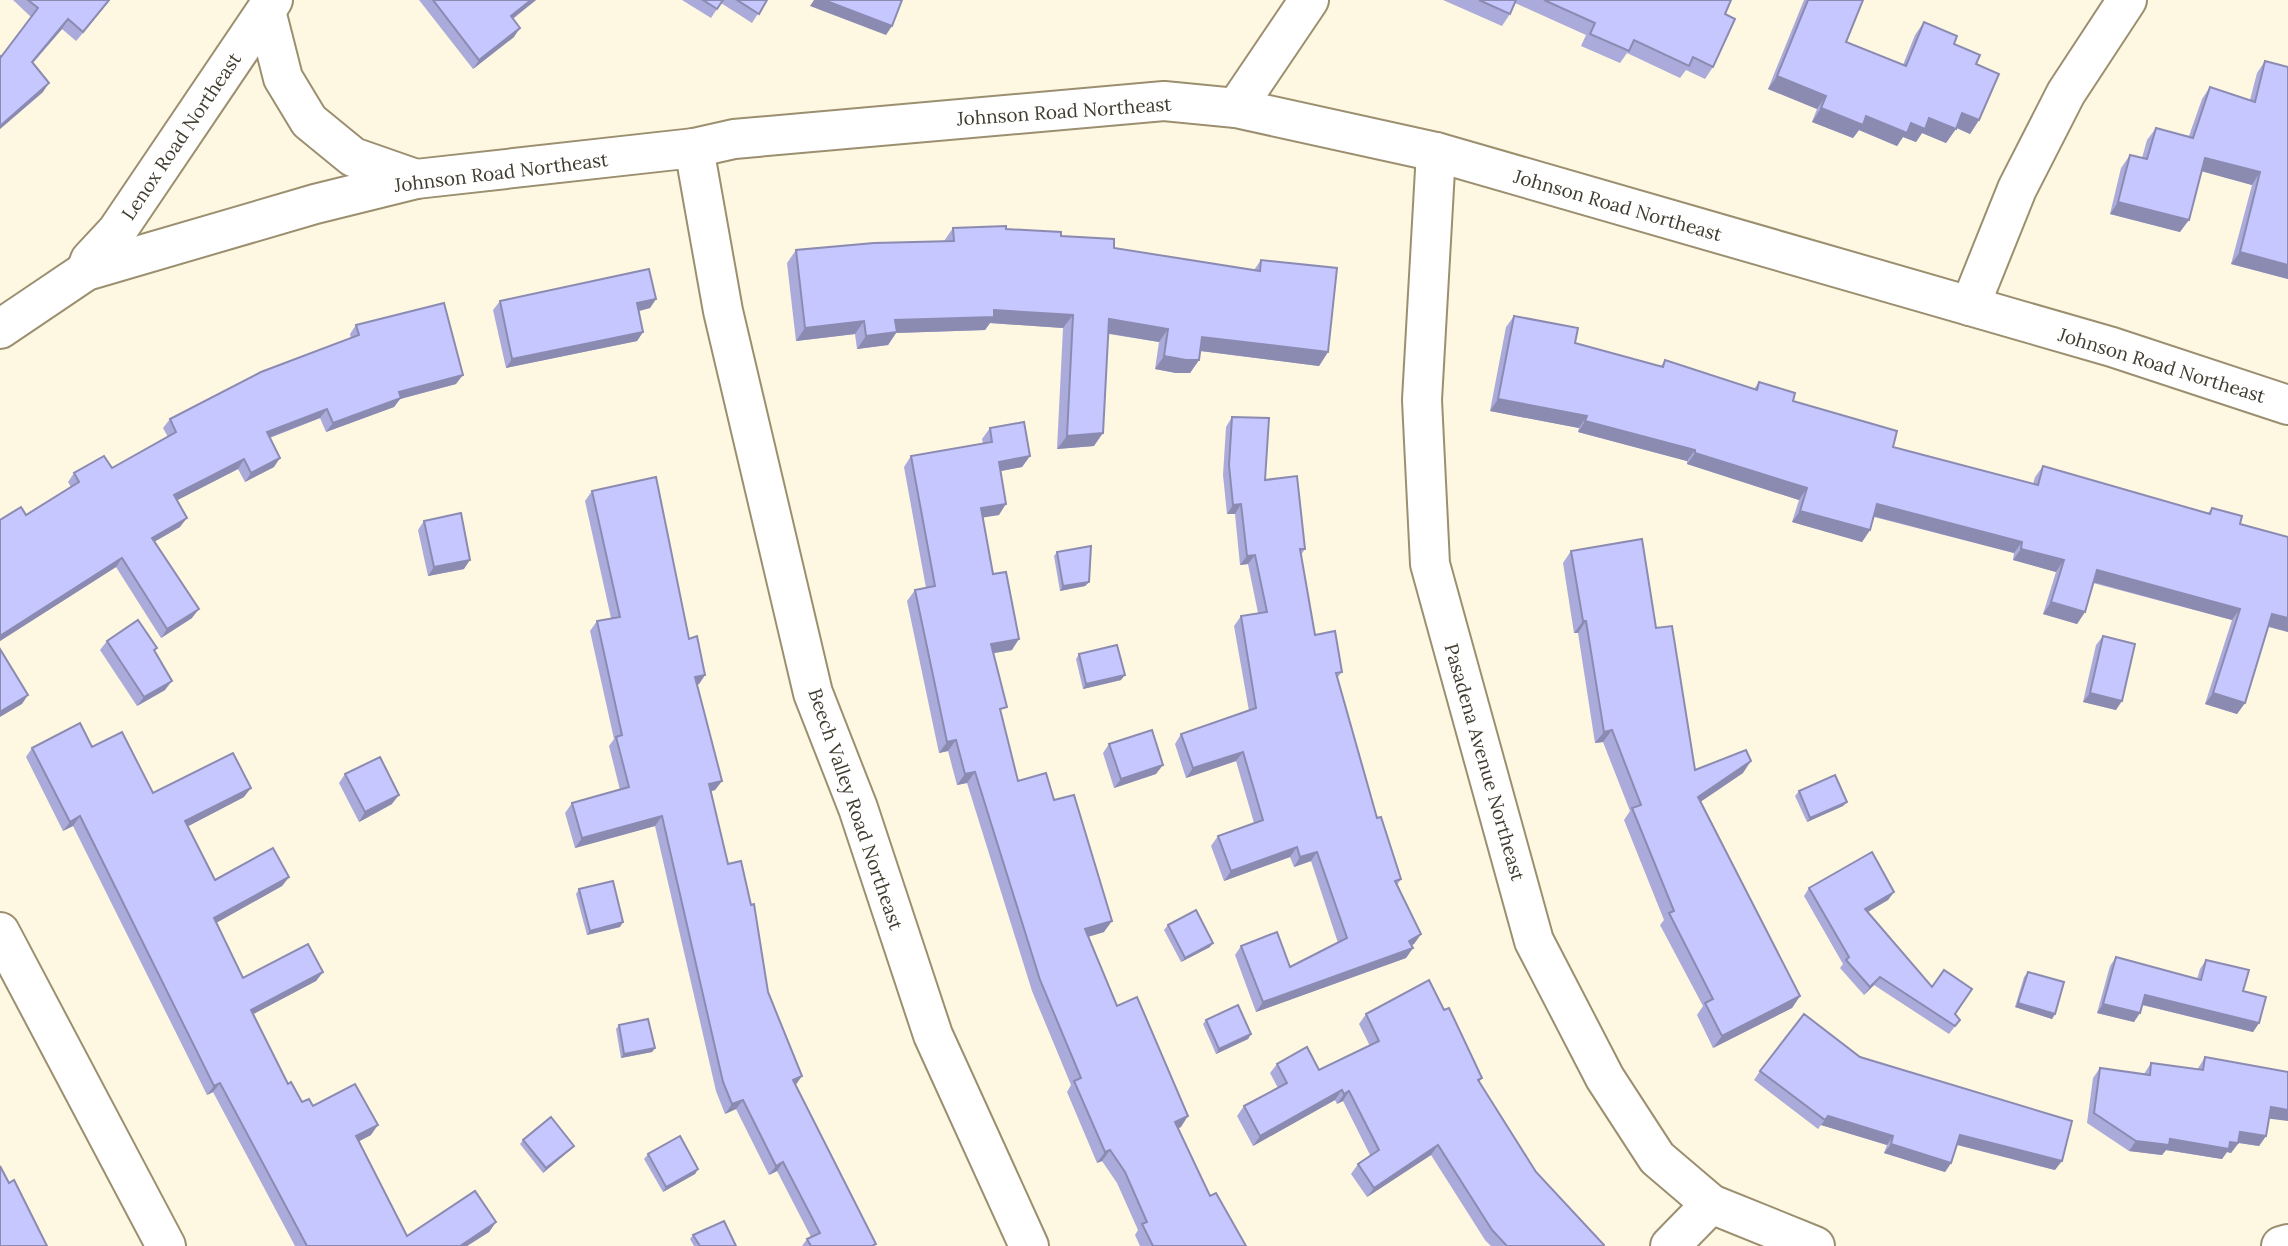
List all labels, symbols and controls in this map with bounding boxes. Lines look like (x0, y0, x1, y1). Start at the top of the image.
street label: Lenox Road Northeast (116, 47, 246, 224)
street label: Johnson Road Northeast (955, 91, 1173, 131)
street label: Johnson Road Northeast (392, 147, 610, 197)
street label: Johnson Road Northeast (1510, 164, 1725, 246)
street label: Johnson Road Northeast (2055, 322, 2269, 408)
street label: Pasadena Avenue Northeast (1440, 640, 1531, 884)
street label: Beech Valley Road Northeast (803, 685, 909, 934)

